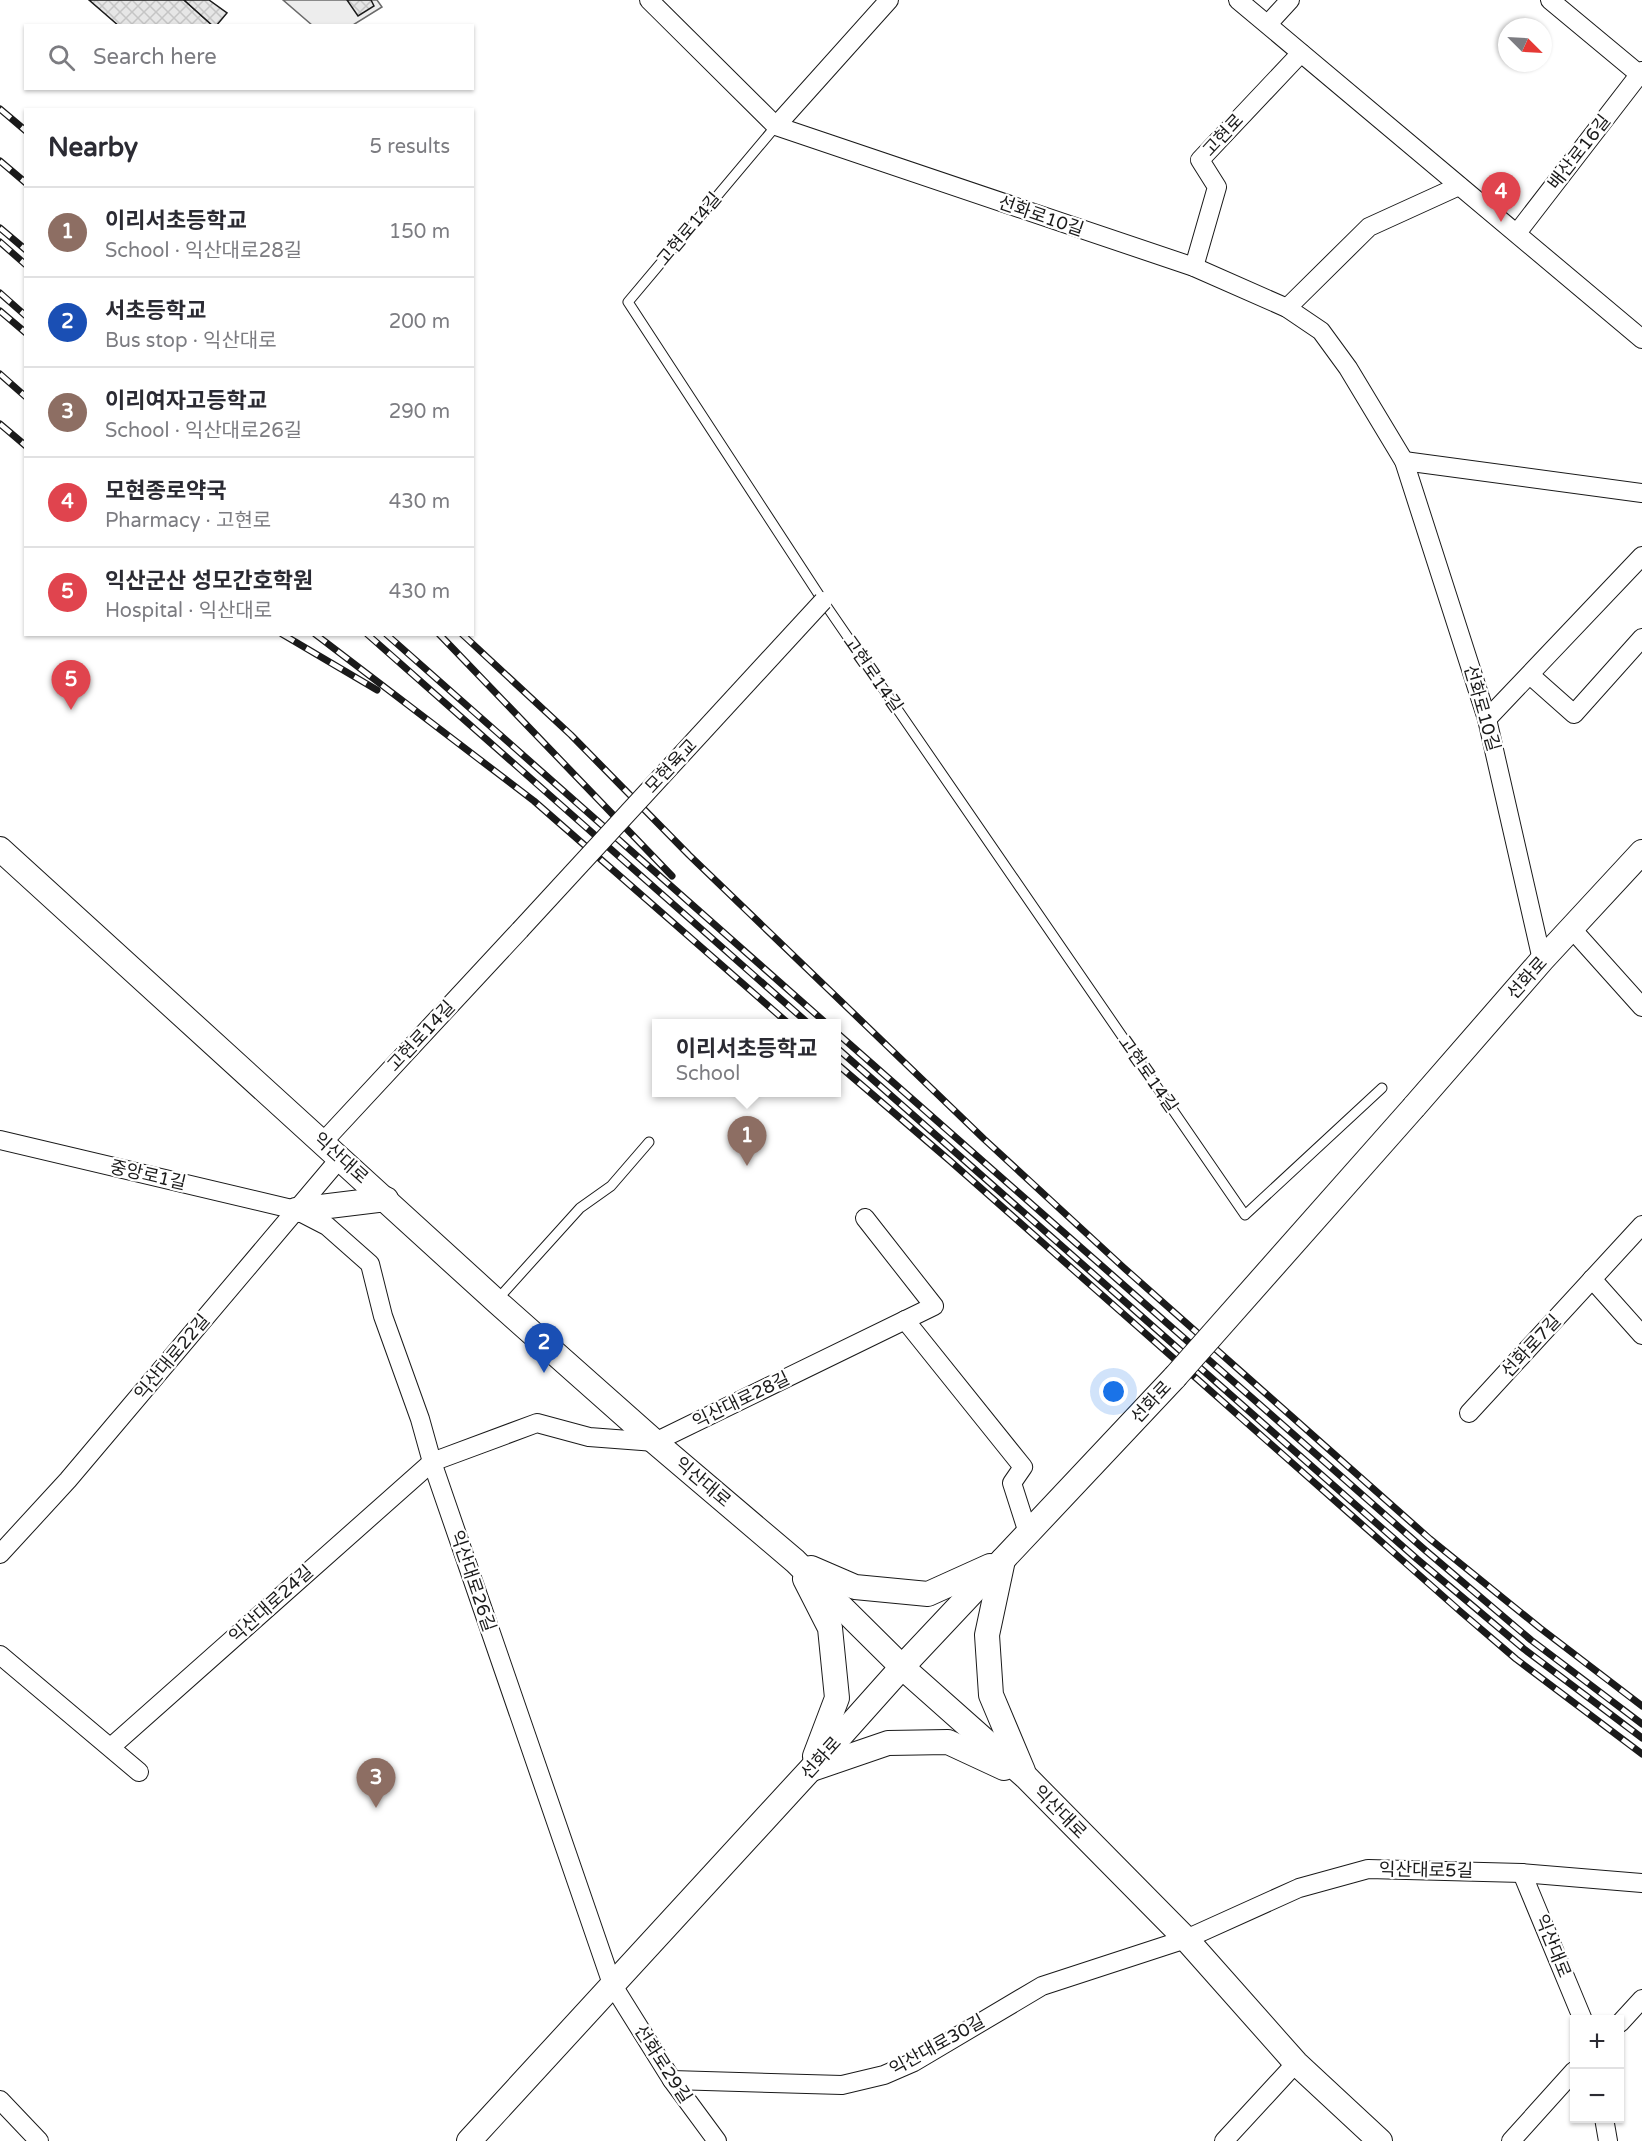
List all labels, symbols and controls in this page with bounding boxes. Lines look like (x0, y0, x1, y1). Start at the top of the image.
north arrow (1498, 18, 1552, 72)
search box (24, 24, 474, 90)
icon: search (45, 41, 78, 74)
text: Search here (93, 44, 217, 70)
street label: 고현로 (1198, 109, 1248, 161)
street label: 배산로16길 (1543, 110, 1615, 194)
text: Nearby (48, 132, 138, 163)
text: 5 results (370, 135, 450, 159)
pin: 4 (1482, 172, 1520, 222)
street label: 고현로14길 (652, 188, 726, 270)
street label: 선화로10길 (995, 191, 1087, 241)
text: 이리서초등학교 (105, 208, 247, 234)
text: 1 (61, 220, 74, 244)
text: 150 m (389, 220, 450, 244)
text: School · 익산대로28길 (105, 239, 302, 263)
text: 서초등학교 (105, 298, 206, 324)
text: 2 (61, 310, 74, 334)
text: 200 m (389, 310, 450, 334)
text: Bus stop · 익산대로 (105, 329, 277, 353)
text: 이리여자고등학교 (105, 388, 267, 414)
text: 3 (61, 400, 74, 424)
text: 290 m (389, 400, 450, 424)
text: School · 익산대로26길 (105, 419, 302, 443)
text: 모현종로약국 (105, 478, 226, 504)
text: 4 (61, 490, 74, 514)
text: 430 m (389, 490, 450, 514)
text: Pharmacy · 고현로 (105, 509, 271, 533)
text: 익산군산 성모간호학원 (105, 568, 313, 594)
text: 5 (61, 580, 74, 604)
text: 430 m (389, 580, 450, 604)
text: Hospital · 익산대로 (105, 599, 272, 623)
street label: 고현로14길 (839, 631, 907, 717)
pin: 5 (52, 660, 90, 710)
street label: 선화로10길 (1459, 662, 1505, 754)
street label: 모현육교 (640, 734, 702, 798)
street label: 선화로 (1502, 952, 1552, 1004)
street label: 고현로14길 (383, 996, 459, 1076)
popup (652, 1019, 841, 1097)
street label: 고현로14길 (1114, 1031, 1182, 1117)
text: 이리서초등학교 (676, 1036, 817, 1062)
text: School (676, 1062, 740, 1086)
pin: 1 (728, 1116, 766, 1166)
street label: 익산대로 (309, 1128, 373, 1188)
street label: 중앙로1길 (108, 1156, 188, 1194)
street label: 익산대로22길 (130, 1310, 214, 1404)
street label: 선화로7길 (1497, 1310, 1565, 1382)
pin: 2 (524, 1324, 564, 1373)
street label: 익산대로28길 (689, 1367, 793, 1433)
street label: 선화로 (1126, 1376, 1176, 1428)
your location (1099, 1377, 1128, 1406)
street label: 익산대로 (671, 1452, 735, 1512)
street label: 익산대로26길 (445, 1528, 501, 1634)
street label: 익산대로24길 (224, 1561, 318, 1647)
street label: 선화로 (796, 1732, 846, 1784)
pin: 3 (356, 1758, 395, 1808)
street label: 익산대로 (1029, 1781, 1091, 1843)
street label: 익산대로5길 (1379, 1858, 1473, 1882)
street label: 익산대로 (1530, 1911, 1576, 1981)
street label: 익산대로30길 (886, 2010, 988, 2080)
map controls (1570, 2015, 1624, 2123)
button: + (1570, 2015, 1624, 2069)
street label: 선화로29길 (630, 2021, 696, 2107)
button: − (1570, 2069, 1624, 2123)

